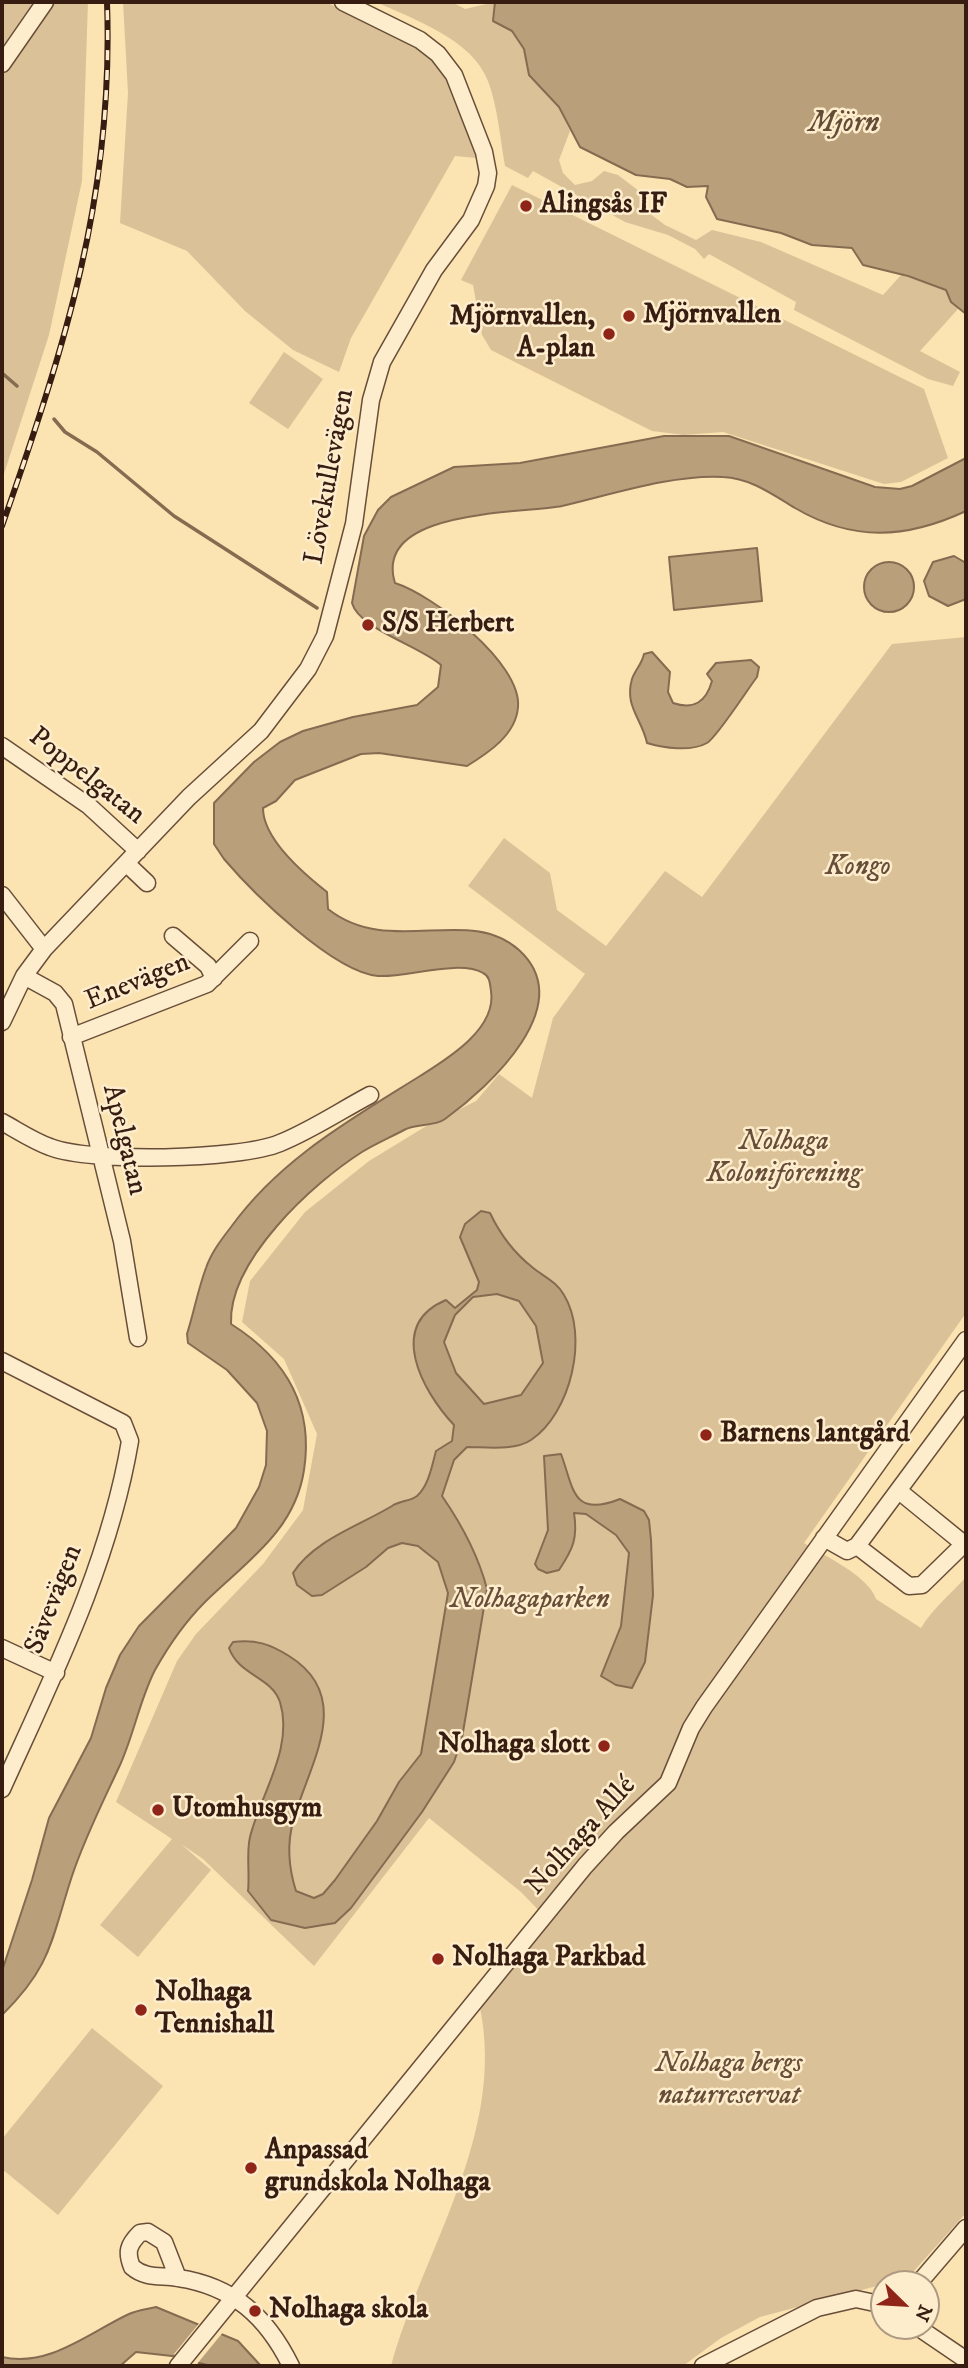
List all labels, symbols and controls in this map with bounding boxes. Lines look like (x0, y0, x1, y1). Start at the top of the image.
water label: Mjörn (808, 107, 880, 143)
place label: Alingsås IF (540, 189, 667, 223)
marker: Alingsås IF (518, 198, 534, 214)
place label: Mjörnvallen (643, 299, 781, 333)
place label: Mjörnvallen, A-plan (450, 301, 595, 367)
marker: Mjörnvallen (621, 308, 637, 324)
marker: Mjörnvallen, A-plan (601, 326, 617, 342)
street label: Lövekullevägen (299, 387, 363, 567)
place label: S/S Herbert (382, 608, 514, 642)
marker: S/S Herbert (360, 617, 376, 633)
street label: Poppelgatan (21, 721, 151, 833)
park label: Kongo (825, 851, 891, 885)
street label: Enevägen (81, 947, 195, 1019)
street label: Apelgatan (93, 1081, 153, 1199)
park label: Nolhaga Koloniförening (707, 1126, 861, 1192)
place label: Barnens lantgård (720, 1418, 910, 1452)
marker: Barnens lantgård (698, 1427, 714, 1443)
street label: Sävevägen (19, 1541, 91, 1659)
park label: Nolhagaparken (450, 1584, 610, 1618)
place label: Nolhaga slott (438, 1729, 590, 1763)
marker: Nolhaga slott (596, 1738, 612, 1754)
street label: Nolhaga Allé (520, 1771, 644, 1903)
place label: Utomhusgym (172, 1793, 322, 1827)
marker: Utomhusgym (150, 1802, 166, 1818)
place label: Nolhaga Parkbad (452, 1942, 646, 1976)
marker: Nolhaga Parkbad (430, 1951, 446, 1967)
place label: Nolhaga Tennishall (155, 1977, 274, 2043)
marker: Nolhaga Tennishall (133, 2002, 149, 2018)
park label: Nolhaga bergs naturreservat (655, 2048, 803, 2114)
place label: Anpassad grundskola Nolhaga (265, 2135, 490, 2201)
marker: Anpassad grundskola Nolhaga (243, 2160, 259, 2176)
north arrow (870, 2270, 940, 2340)
place label: Nolhaga skola (269, 2294, 428, 2328)
text: N (909, 2301, 936, 2325)
marker: Nolhaga skola (247, 2303, 263, 2319)

